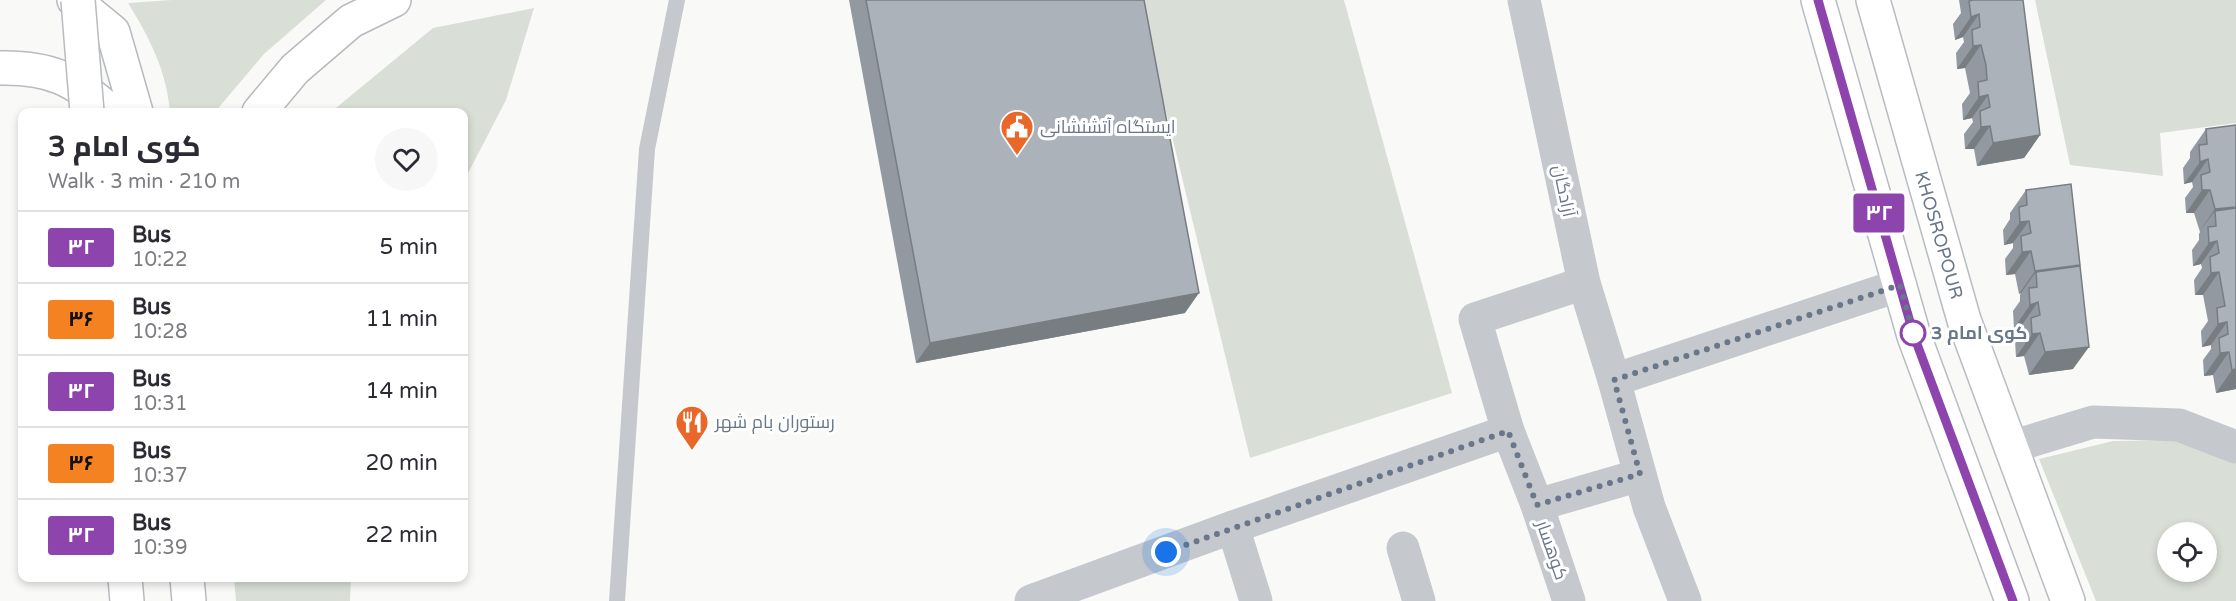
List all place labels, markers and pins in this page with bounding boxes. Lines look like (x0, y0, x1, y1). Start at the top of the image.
public building icon: ایستگاه آتشنشانی (999, 109, 1035, 156)
place label: ایستگاه آتشنشانی (1040, 116, 1176, 138)
marker: کوی امام 3 (1900, 320, 1926, 346)
place label: کوی امام 3 (1931, 322, 2027, 345)
restaurant icon: رستوران بام شهر (674, 404, 710, 451)
place label: رستوران بام شهر (714, 411, 835, 434)

